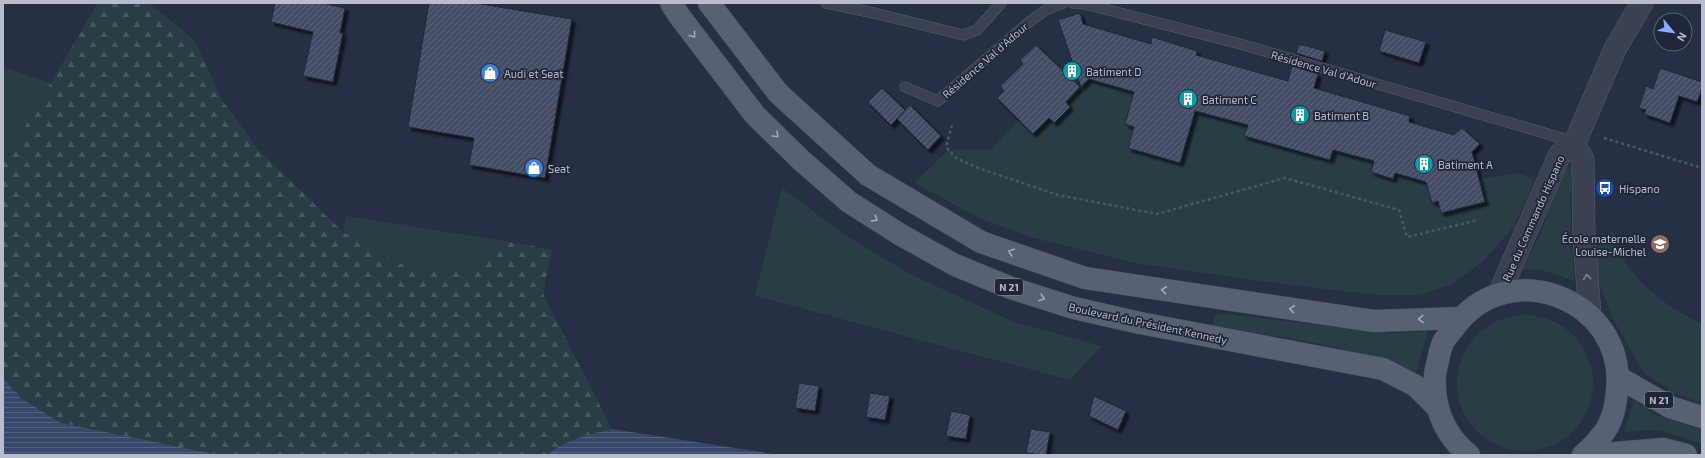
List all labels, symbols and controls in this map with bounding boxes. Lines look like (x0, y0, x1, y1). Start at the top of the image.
north arrow (1653, 12, 1693, 52)
street label: Résidence Val d'Adour (940, 19, 1031, 101)
one-way arrow (689, 30, 696, 37)
text: N (1675, 30, 1690, 44)
street label: Résidence Val d'Adour (1270, 48, 1379, 90)
building icon: Batiment D (1061, 60, 1083, 82)
shop icon: Audi et Seat (479, 62, 501, 84)
place label: Batiment D (1086, 65, 1142, 78)
place label: Audi et Seat (504, 67, 563, 80)
building icon: Batiment C (1177, 88, 1199, 110)
place label: Batiment C (1202, 93, 1257, 106)
building icon: Batiment B (1289, 104, 1311, 126)
place label: Batiment B (1314, 109, 1369, 122)
one-way arrow (771, 130, 779, 138)
building icon: Batiment A (1413, 153, 1435, 175)
street label: Rue du Commando Hispano (1499, 153, 1567, 283)
shop icon: Seat (523, 157, 545, 179)
place label: Batiment A (1438, 158, 1493, 171)
place label: Seat (548, 162, 570, 175)
bus stop icon: Hispano (1594, 177, 1616, 199)
place label: Hispano (1619, 182, 1660, 195)
one-way arrow (871, 214, 878, 221)
place label: École maternelle Louise-Michel (1562, 232, 1647, 258)
school or university icon: École maternelle Louise-Michel (1649, 233, 1671, 255)
one-way arrow (1007, 249, 1014, 257)
one-way arrow (1583, 274, 1592, 280)
road number: N 21 (995, 279, 1023, 295)
one-way arrow (1160, 286, 1167, 295)
one-way arrow (1039, 293, 1046, 302)
street label: Boulevard du Président Kennedy (1068, 300, 1229, 346)
one-way arrow (1289, 305, 1295, 314)
one-way arrow (1418, 315, 1424, 323)
road number: N 21 (1645, 392, 1673, 408)

